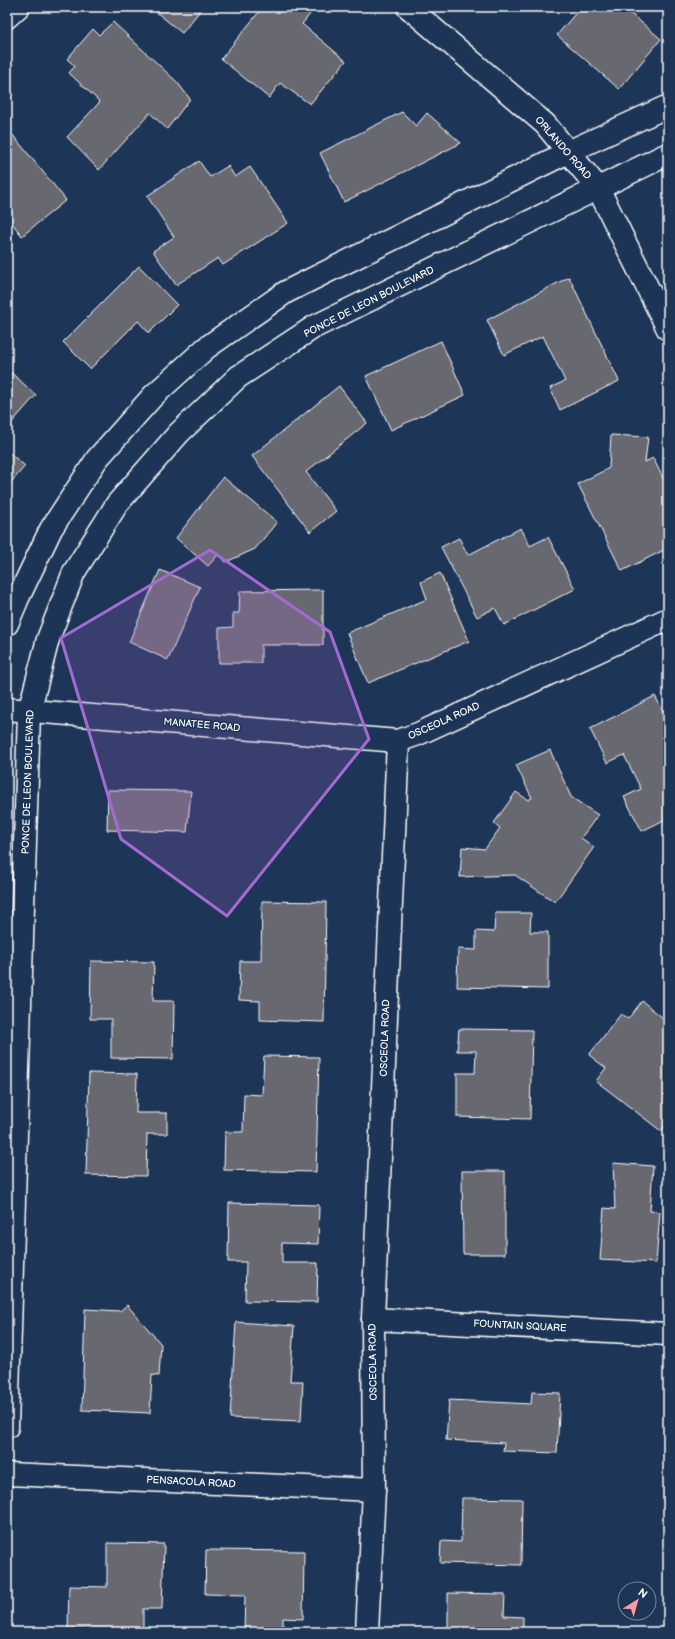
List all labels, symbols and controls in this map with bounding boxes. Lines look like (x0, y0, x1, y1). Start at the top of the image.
street label: ORLANDO ROAD (532, 114, 594, 182)
street label: PONCE DE LEON BOULEVARD (302, 264, 436, 340)
street label: OSCEOLA ROAD (406, 700, 482, 742)
street label: PONCE DE LEON BOULEVARD (19, 710, 37, 854)
street label: MANATEE ROAD (163, 716, 241, 734)
street label: OSCEOLA ROAD (378, 999, 392, 1077)
street label: FOUNTAIN SQUARE (473, 1318, 567, 1334)
street label: OSCEOLA ROAD (366, 1323, 380, 1401)
street label: PENSACOLA ROAD (146, 1474, 236, 1490)
north arrow (617, 1581, 657, 1621)
text: N (636, 1586, 650, 1601)

